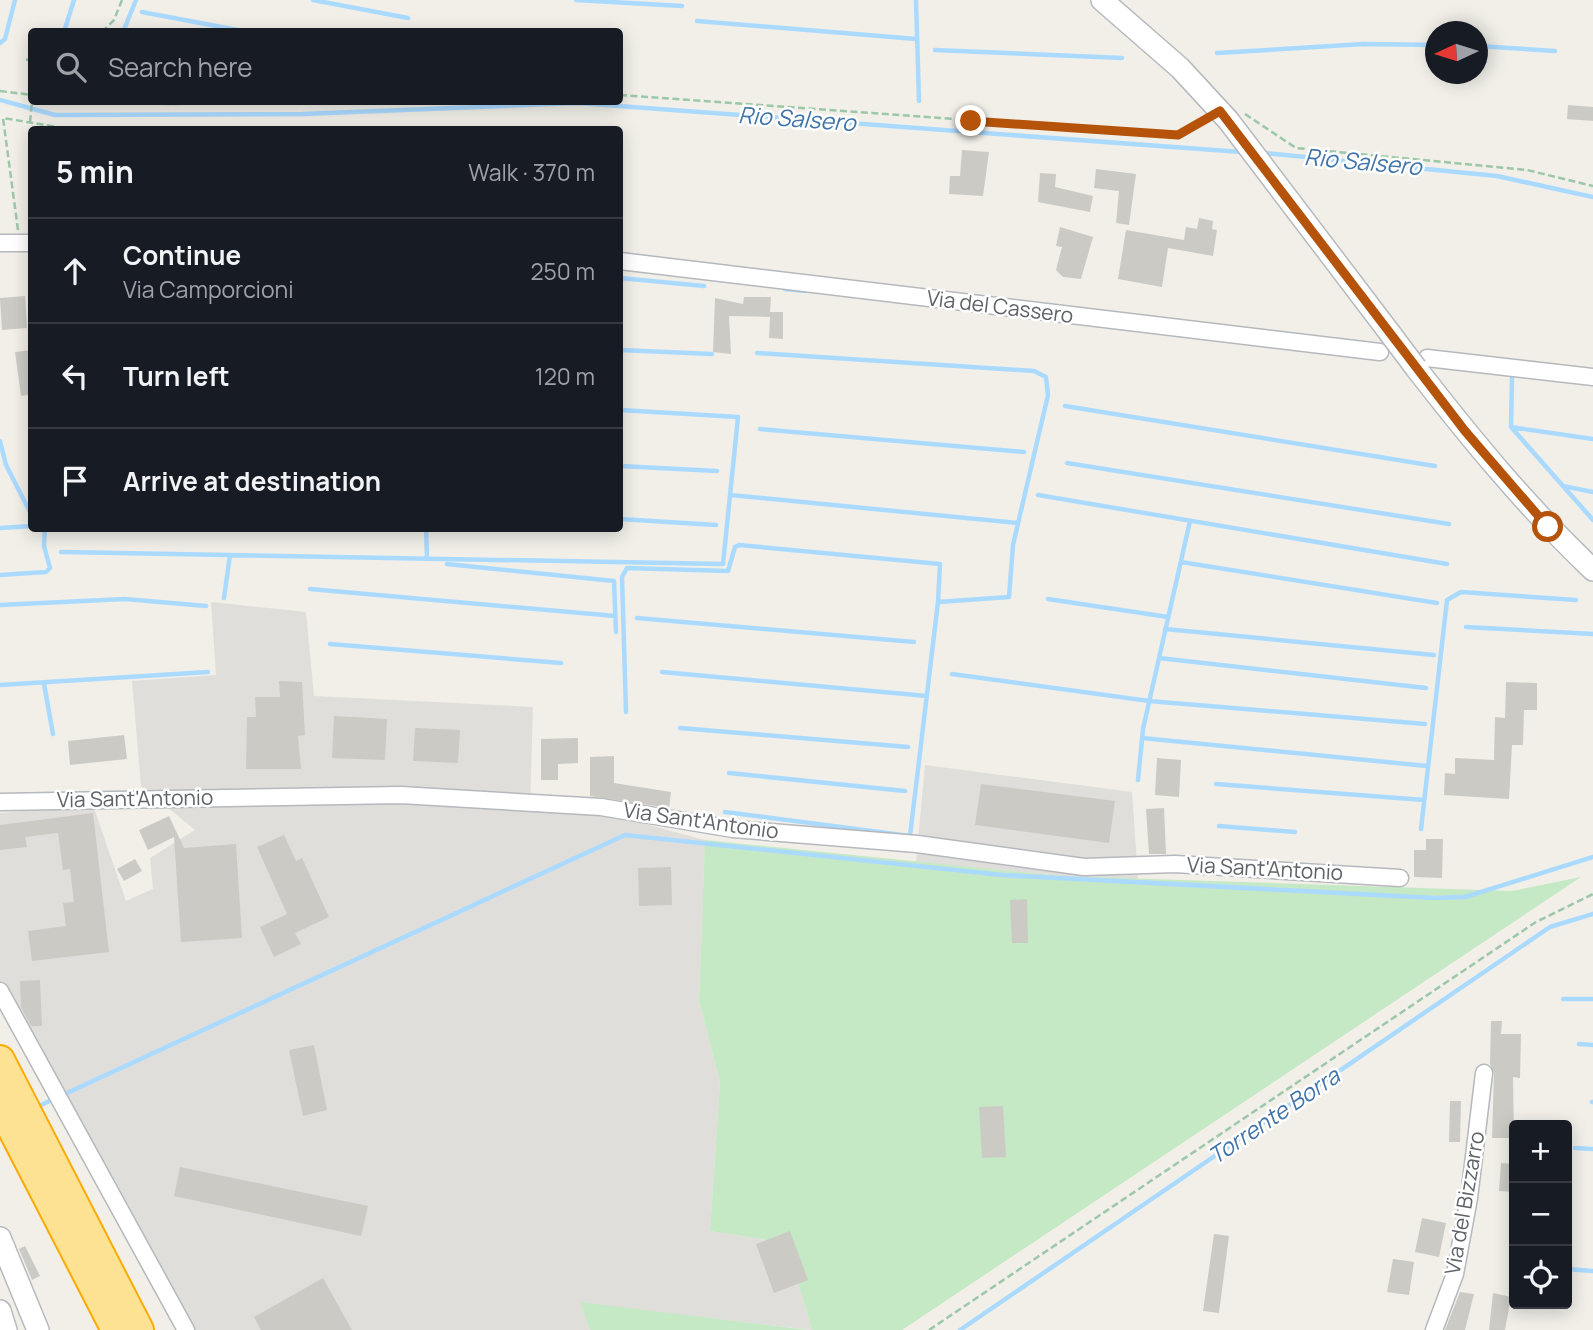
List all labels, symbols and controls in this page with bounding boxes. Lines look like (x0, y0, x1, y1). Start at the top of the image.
north arrow (1425, 21, 1488, 84)
search box (28, 28, 623, 105)
icon: search (52, 48, 90, 86)
text: Search here (108, 49, 253, 85)
water label: Rio Salsero (737, 98, 858, 138)
route end (955, 105, 986, 136)
water label: Rio Salsero (1303, 140, 1424, 182)
text: 5 min (56, 151, 134, 192)
text: Walk · 370 m (468, 156, 595, 188)
text: Continue (123, 237, 241, 273)
icon: ahead (56, 252, 94, 290)
text: 250 m (530, 255, 595, 287)
text: Via Camporcioni (123, 273, 294, 305)
street label: Via del Cassero (925, 283, 1075, 329)
icon: left (56, 357, 94, 395)
text: Turn left (123, 358, 230, 394)
text: 120 m (535, 360, 595, 392)
icon: arrive (56, 462, 94, 500)
text: Arrive at destination (123, 463, 381, 499)
route start (1532, 511, 1563, 542)
street label: Via Sant'Antonio (57, 783, 213, 813)
street label: Via Sant'Antonio (622, 795, 781, 845)
street label: Via Sant'Antonio (1186, 850, 1344, 886)
water label: Torrente Borra (1201, 1059, 1346, 1171)
map controls (1509, 1120, 1572, 1309)
button: + (1509, 1120, 1572, 1183)
street label: Via del Bizzarro (1438, 1129, 1490, 1277)
button: − (1509, 1183, 1572, 1246)
button: locate (1509, 1246, 1572, 1309)

